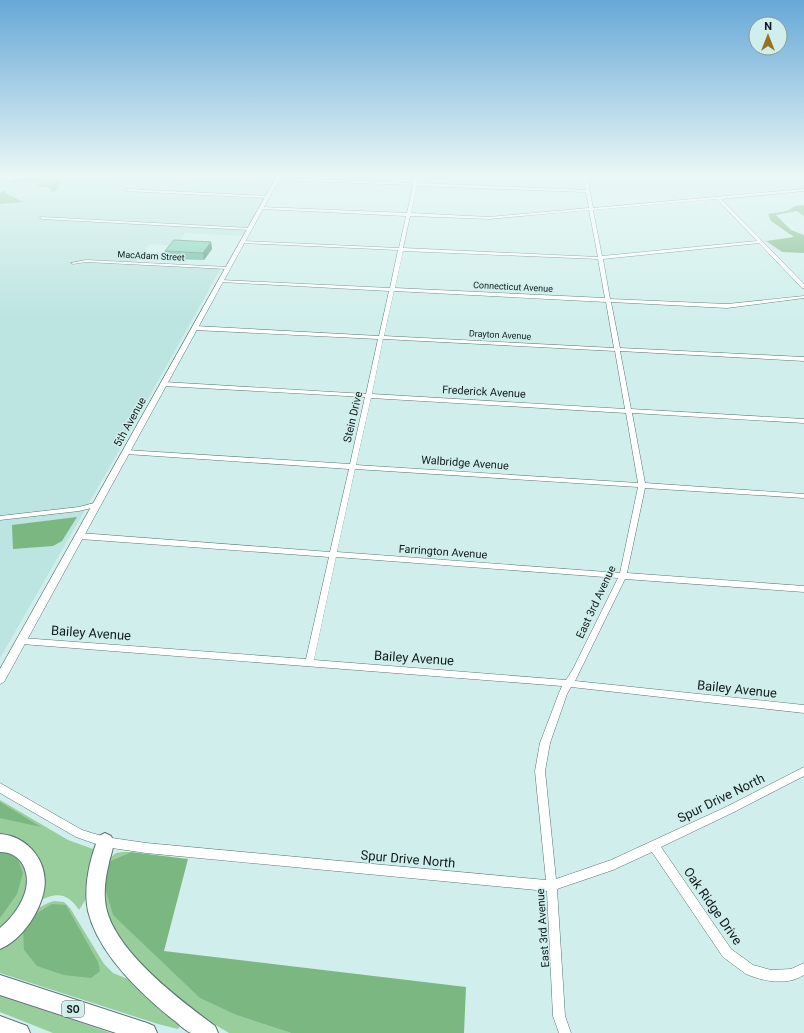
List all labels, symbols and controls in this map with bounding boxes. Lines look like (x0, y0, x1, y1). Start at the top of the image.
north arrow (748, 16, 788, 56)
text: N (764, 20, 772, 33)
street label: MacAdam Street (117, 249, 185, 263)
street label: Connecticut Avenue (473, 280, 553, 294)
street label: Drayton Avenue (469, 328, 532, 342)
street label: Frederick Avenue (442, 383, 526, 401)
street label: Stein Drive (341, 390, 365, 444)
street label: 5th Avenue (111, 395, 149, 449)
street label: Walbridge Avenue (421, 453, 509, 473)
street label: Farrington Avenue (398, 542, 488, 562)
street label: East 3rd Avenue (573, 563, 619, 641)
street label: Bailey Avenue (50, 623, 132, 643)
street label: Bailey Avenue (373, 648, 455, 668)
street label: Bailey Avenue (696, 677, 778, 701)
street label: Spur Drive North (675, 770, 767, 826)
street label: Spur Drive North (360, 847, 456, 871)
street label: Oak Ridge Drive (681, 864, 745, 948)
street label: East 3rd Avenue (534, 888, 552, 968)
road number: SO (62, 1001, 84, 1017)

